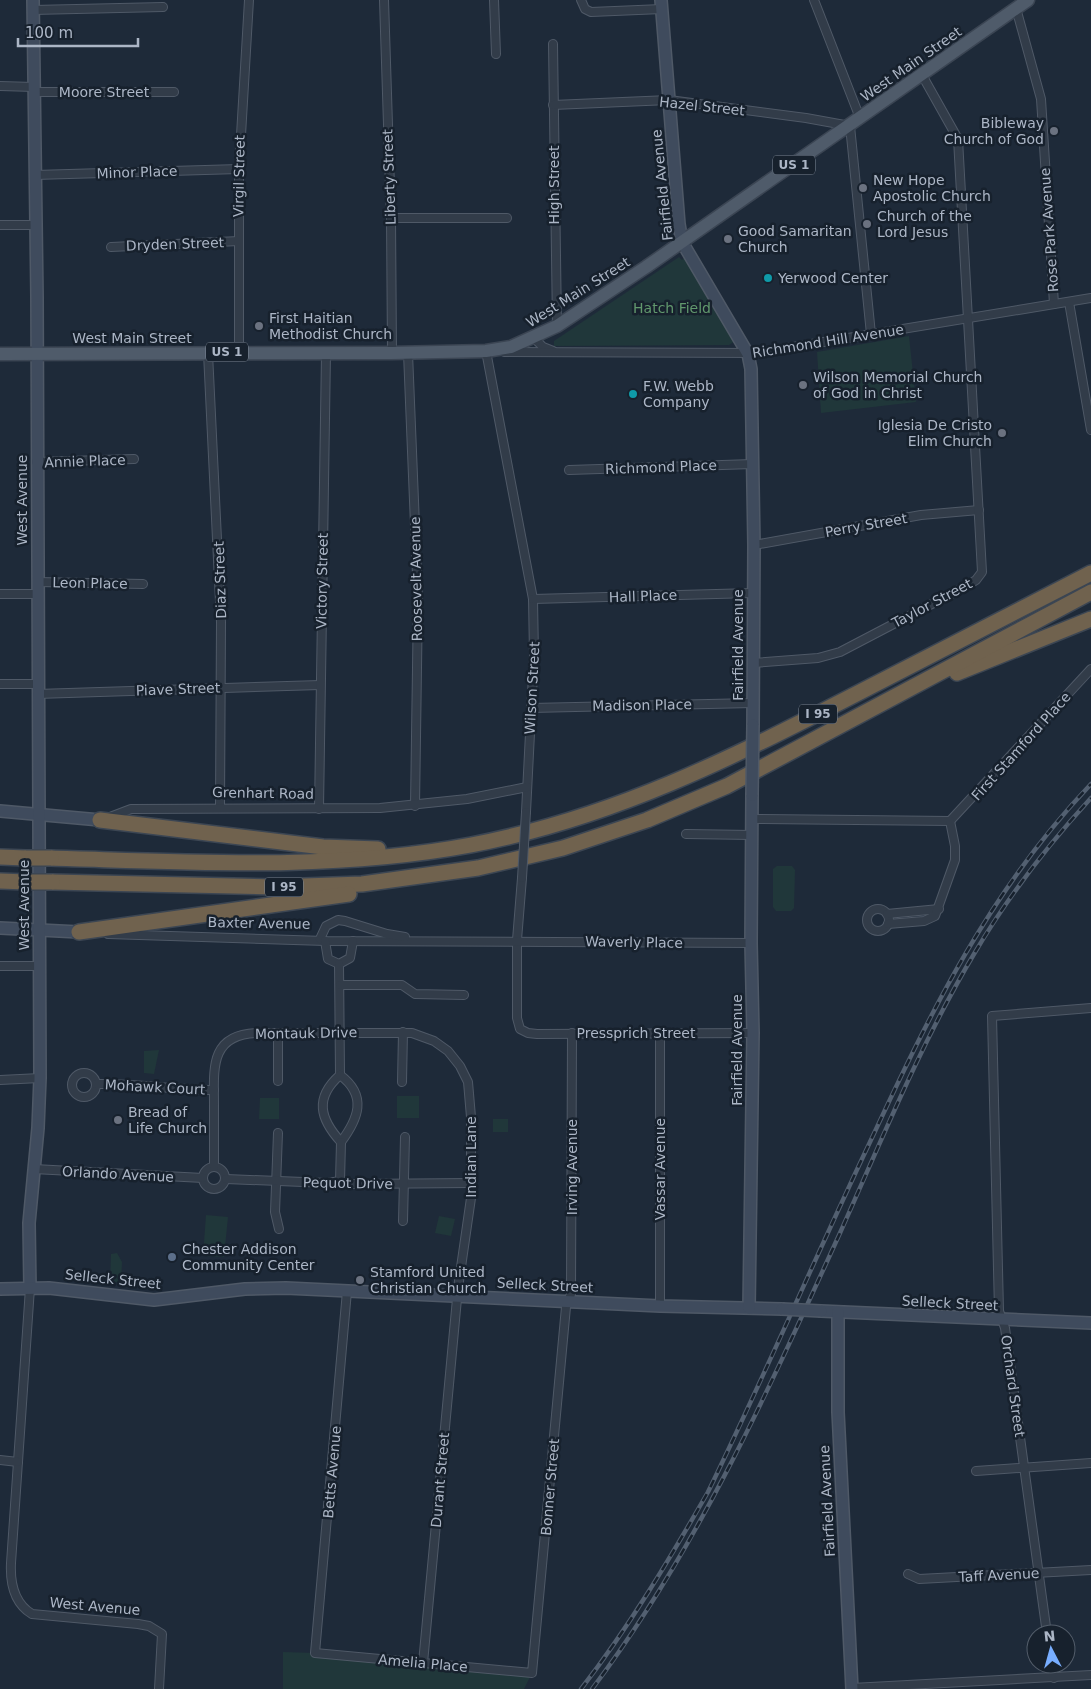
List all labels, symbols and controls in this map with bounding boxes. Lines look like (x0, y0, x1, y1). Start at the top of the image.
scale bar (18, 15, 138, 47)
street label: West Main Street (858, 23, 965, 105)
text: 100 m (25, 24, 73, 42)
street label: Moore Street (59, 84, 150, 100)
street label: Hazel Street (658, 94, 746, 119)
place label: Bibleway Church of God (944, 115, 1044, 147)
marker: Bibleway Church of God (1048, 125, 1060, 137)
street label: Liberty Street (379, 128, 399, 225)
street label: Fairfield Avenue (648, 129, 676, 241)
street label: Virgil Street (230, 134, 248, 217)
street label: High Street (546, 145, 562, 225)
road number: US 1 (773, 156, 815, 174)
street label: Minor Place (96, 163, 178, 181)
street label: Rose Park Avenue (1037, 167, 1061, 293)
place label: New Hope Apostolic Church (873, 172, 991, 204)
marker: New Hope Apostolic Church (857, 182, 869, 194)
place label: Church of the Lord Jesus (877, 208, 972, 240)
marker: Church of the Lord Jesus (861, 218, 873, 230)
place label: Good Samaritan Church (738, 223, 852, 255)
marker: Good Samaritan Church (722, 233, 734, 245)
street label: Dryden Street (126, 234, 225, 254)
street label: West Main Street (523, 253, 633, 330)
place label: Yerwood Center (777, 270, 888, 286)
marker: Yerwood Center (762, 272, 774, 284)
park label: Hatch Field (633, 300, 711, 316)
place label: First Haitian Methodist Church (269, 310, 392, 342)
marker: First Haitian Methodist Church (253, 320, 265, 332)
street label: Richmond Hill Avenue (751, 321, 905, 361)
street label: West Main Street (72, 330, 192, 346)
road number: US 1 (206, 342, 248, 362)
place label: Wilson Memorial Church of God in Christ (813, 369, 983, 401)
place label: F.W. Webb Company (643, 378, 714, 410)
marker: Wilson Memorial Church of God in Christ (797, 379, 809, 391)
marker: F.W. Webb Company (627, 388, 639, 400)
place label: Iglesia De Cristo Elim Church (878, 417, 992, 449)
marker: Iglesia De Cristo Elim Church (996, 427, 1008, 439)
street label: Annie Place (44, 452, 126, 470)
street label: West Avenue (14, 455, 30, 545)
street label: Richmond Place (605, 457, 717, 477)
street label: Perry Street (824, 510, 909, 540)
street label: Roosevelt Avenue (407, 516, 425, 642)
street label: Victory Street (313, 532, 331, 629)
street label: Diaz Street (211, 540, 229, 619)
street label: Leon Place (52, 574, 128, 592)
street label: Taylor Street (888, 575, 975, 631)
street label: Hall Place (608, 587, 678, 605)
street label: Fairfield Avenue (730, 589, 746, 701)
street label: Wilson Street (522, 641, 542, 735)
street label: Piave Street (135, 680, 221, 698)
street label: First Stamford Place (968, 689, 1074, 803)
street label: Madison Place (592, 696, 692, 714)
road number: I 95 (799, 704, 837, 724)
street label: Grenhart Road (212, 784, 314, 802)
street label: West Avenue (16, 860, 32, 950)
road number: I 95 (265, 878, 303, 896)
street label: Baxter Avenue (207, 914, 311, 932)
street label: Waverly Place (585, 933, 683, 951)
street label: Fairfield Avenue (729, 994, 745, 1106)
street label: Montauk Drive (255, 1024, 357, 1042)
street label: Pressprich Street (577, 1025, 696, 1041)
street label: Mohawk Court (104, 1076, 206, 1098)
place label: Bread of Life Church (128, 1104, 207, 1136)
marker: Bread of Life Church (112, 1114, 124, 1126)
street label: Indian Lane (463, 1116, 479, 1198)
street label: Vassar Avenue (652, 1118, 668, 1220)
street label: Irving Avenue (564, 1119, 580, 1215)
street label: Orlando Avenue (62, 1163, 174, 1185)
street label: Pequot Drive (303, 1174, 393, 1192)
place label: Chester Addison Community Center (182, 1241, 315, 1273)
marker: Chester Addison Community Center (166, 1251, 178, 1263)
place label: Stamford United Christian Church (370, 1264, 486, 1296)
street label: Selleck Street (64, 1266, 162, 1292)
marker: Stamford United Christian Church (354, 1274, 366, 1286)
street label: Selleck Street (496, 1274, 594, 1296)
street label: Selleck Street (901, 1292, 999, 1314)
street label: Orchard Street (998, 1334, 1028, 1439)
street label: Betts Avenue (320, 1425, 344, 1519)
street label: Durant Street (428, 1431, 452, 1528)
street label: Bonner Street (538, 1437, 562, 1536)
street label: Fairfield Avenue (816, 1445, 838, 1557)
street label: Taff Avenue (957, 1565, 1040, 1585)
street label: West Avenue (49, 1594, 141, 1618)
north arrow (1026, 1624, 1076, 1674)
text: N (1043, 1628, 1056, 1645)
street label: Amelia Place (378, 1651, 468, 1675)

